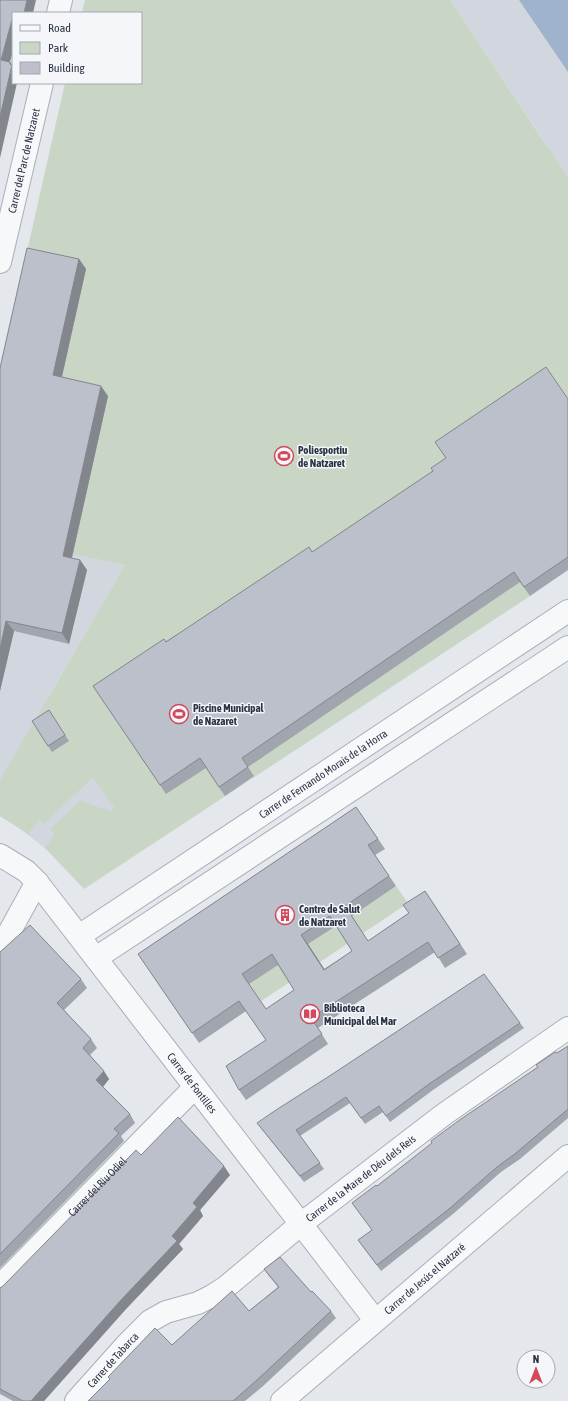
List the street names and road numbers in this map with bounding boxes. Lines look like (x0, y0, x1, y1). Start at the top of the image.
street label: Carrer del Parc de Natzaret (6, 107, 42, 214)
street label: Carrer de Fernando Morais de la Horra (257, 727, 389, 821)
street label: Carrer de Fontilles (165, 1050, 219, 1116)
street label: Carrer de la Mare de Déu dels Reis (303, 1132, 418, 1224)
street label: Carrer del Riu Odiel (66, 1155, 129, 1219)
street label: Carrer de Jesús el Natzaré (382, 1241, 468, 1317)
street label: Carrer de Tabarca (85, 1330, 141, 1390)

